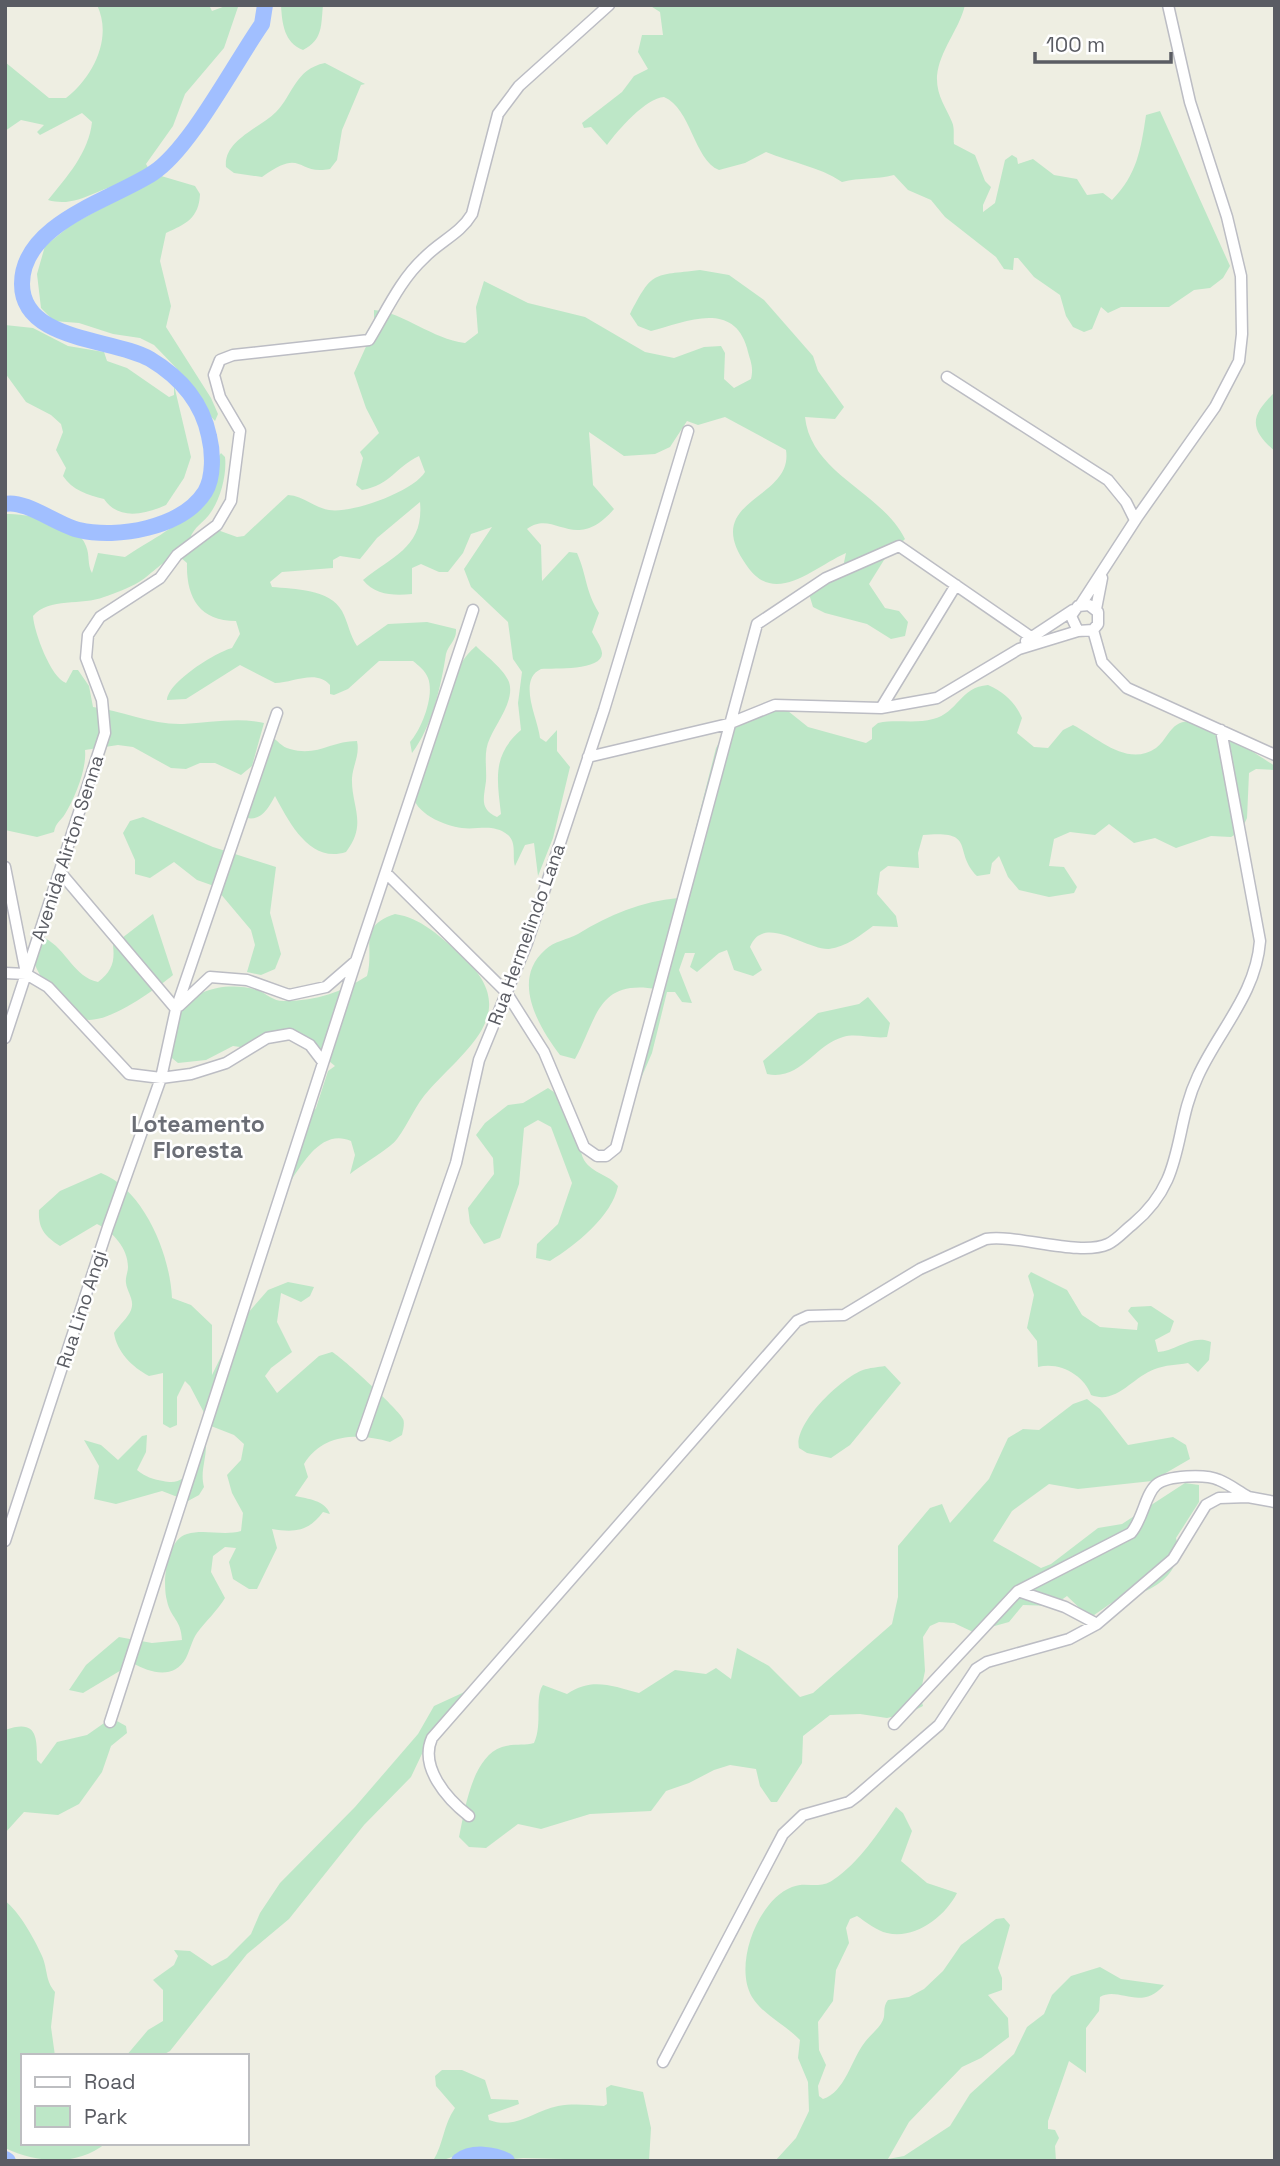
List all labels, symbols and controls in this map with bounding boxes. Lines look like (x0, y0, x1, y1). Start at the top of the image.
scale bar (1035, 21, 1172, 65)
text: 100 m (1046, 31, 1105, 58)
street label: Avenida Airton Senna (26, 752, 109, 944)
street label: Rua Hermelindo Lana (482, 840, 571, 1028)
district label: Loteamento Floresta (131, 1109, 265, 1165)
street label: Rua Lino Angi (51, 1247, 112, 1371)
legend (21, 2054, 248, 2145)
text: Road (84, 2068, 136, 2095)
text: Park (84, 2103, 128, 2130)

